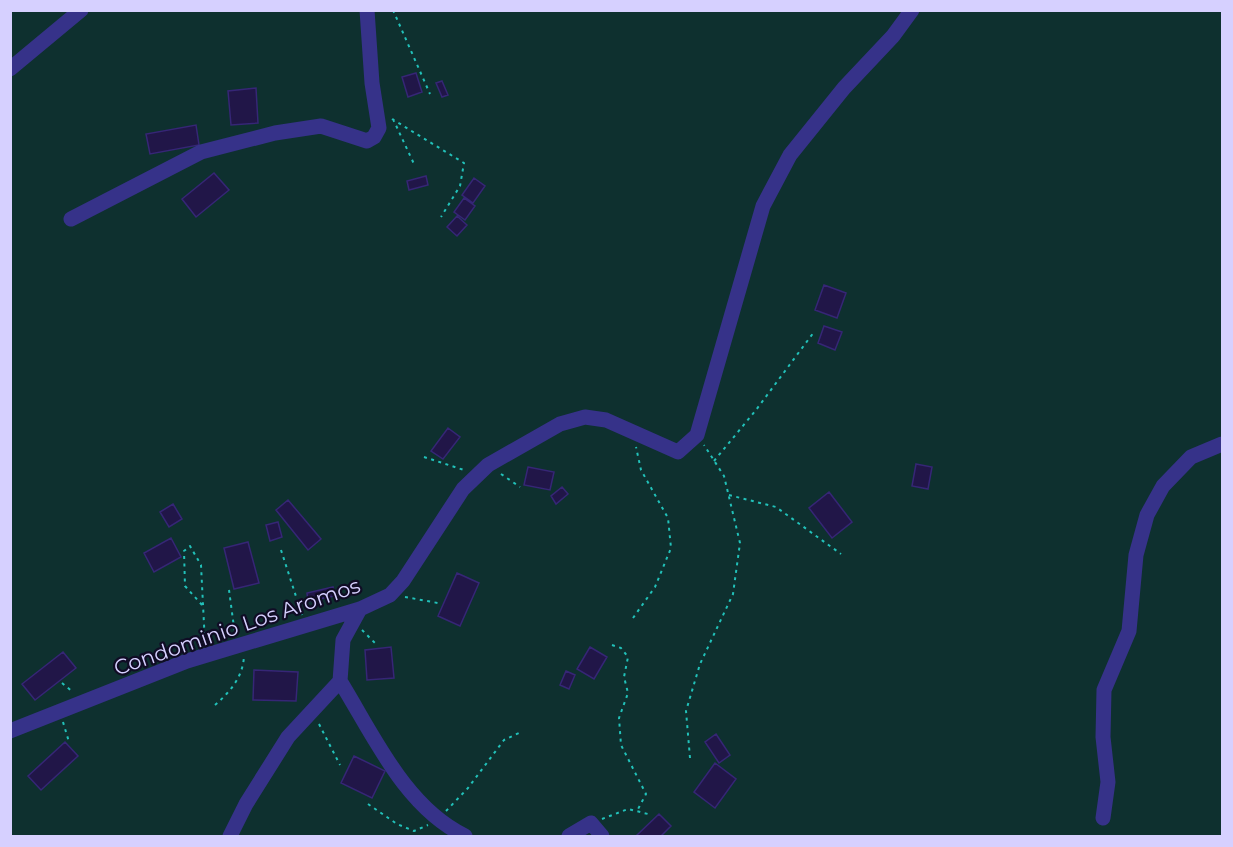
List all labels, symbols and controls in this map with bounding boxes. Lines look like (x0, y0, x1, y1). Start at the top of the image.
street label: Condominio Los Aromos (110, 573, 363, 680)

